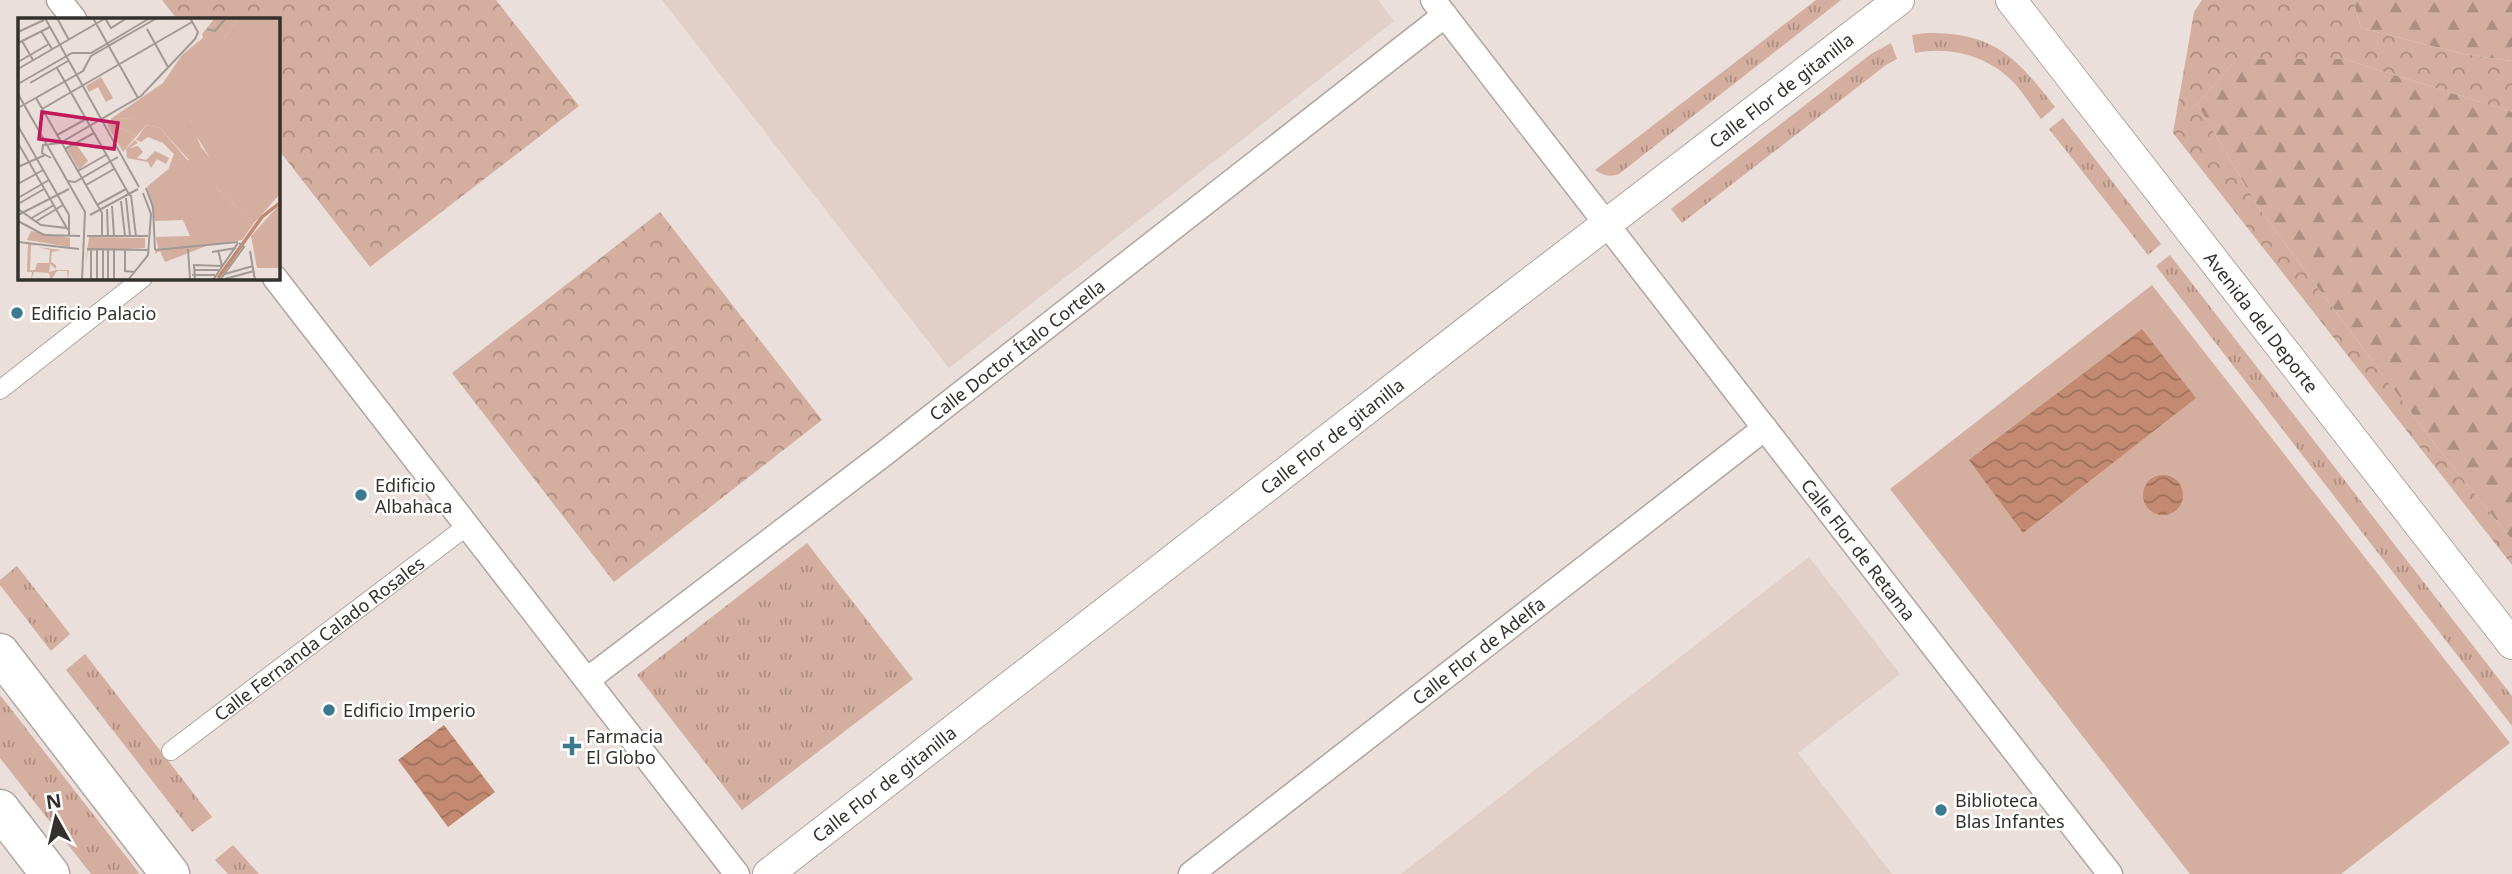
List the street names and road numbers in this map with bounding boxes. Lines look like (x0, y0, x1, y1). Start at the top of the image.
street label: Calle Flor de gitanilla (1704, 27, 1858, 153)
street label: Avenida del Deporte (2199, 247, 2324, 397)
street label: Calle Doctor Ítalo Cortella (924, 274, 1110, 426)
street label: Calle Flor de gitanilla (1255, 373, 1409, 500)
street label: Calle Flor de Retama (1796, 474, 1921, 625)
street label: Calle Fernanda Calado Rosales (209, 551, 429, 726)
street label: Calle Flor de Adelfa (1407, 591, 1550, 710)
street label: Calle Flor de gitanilla (807, 720, 961, 847)

